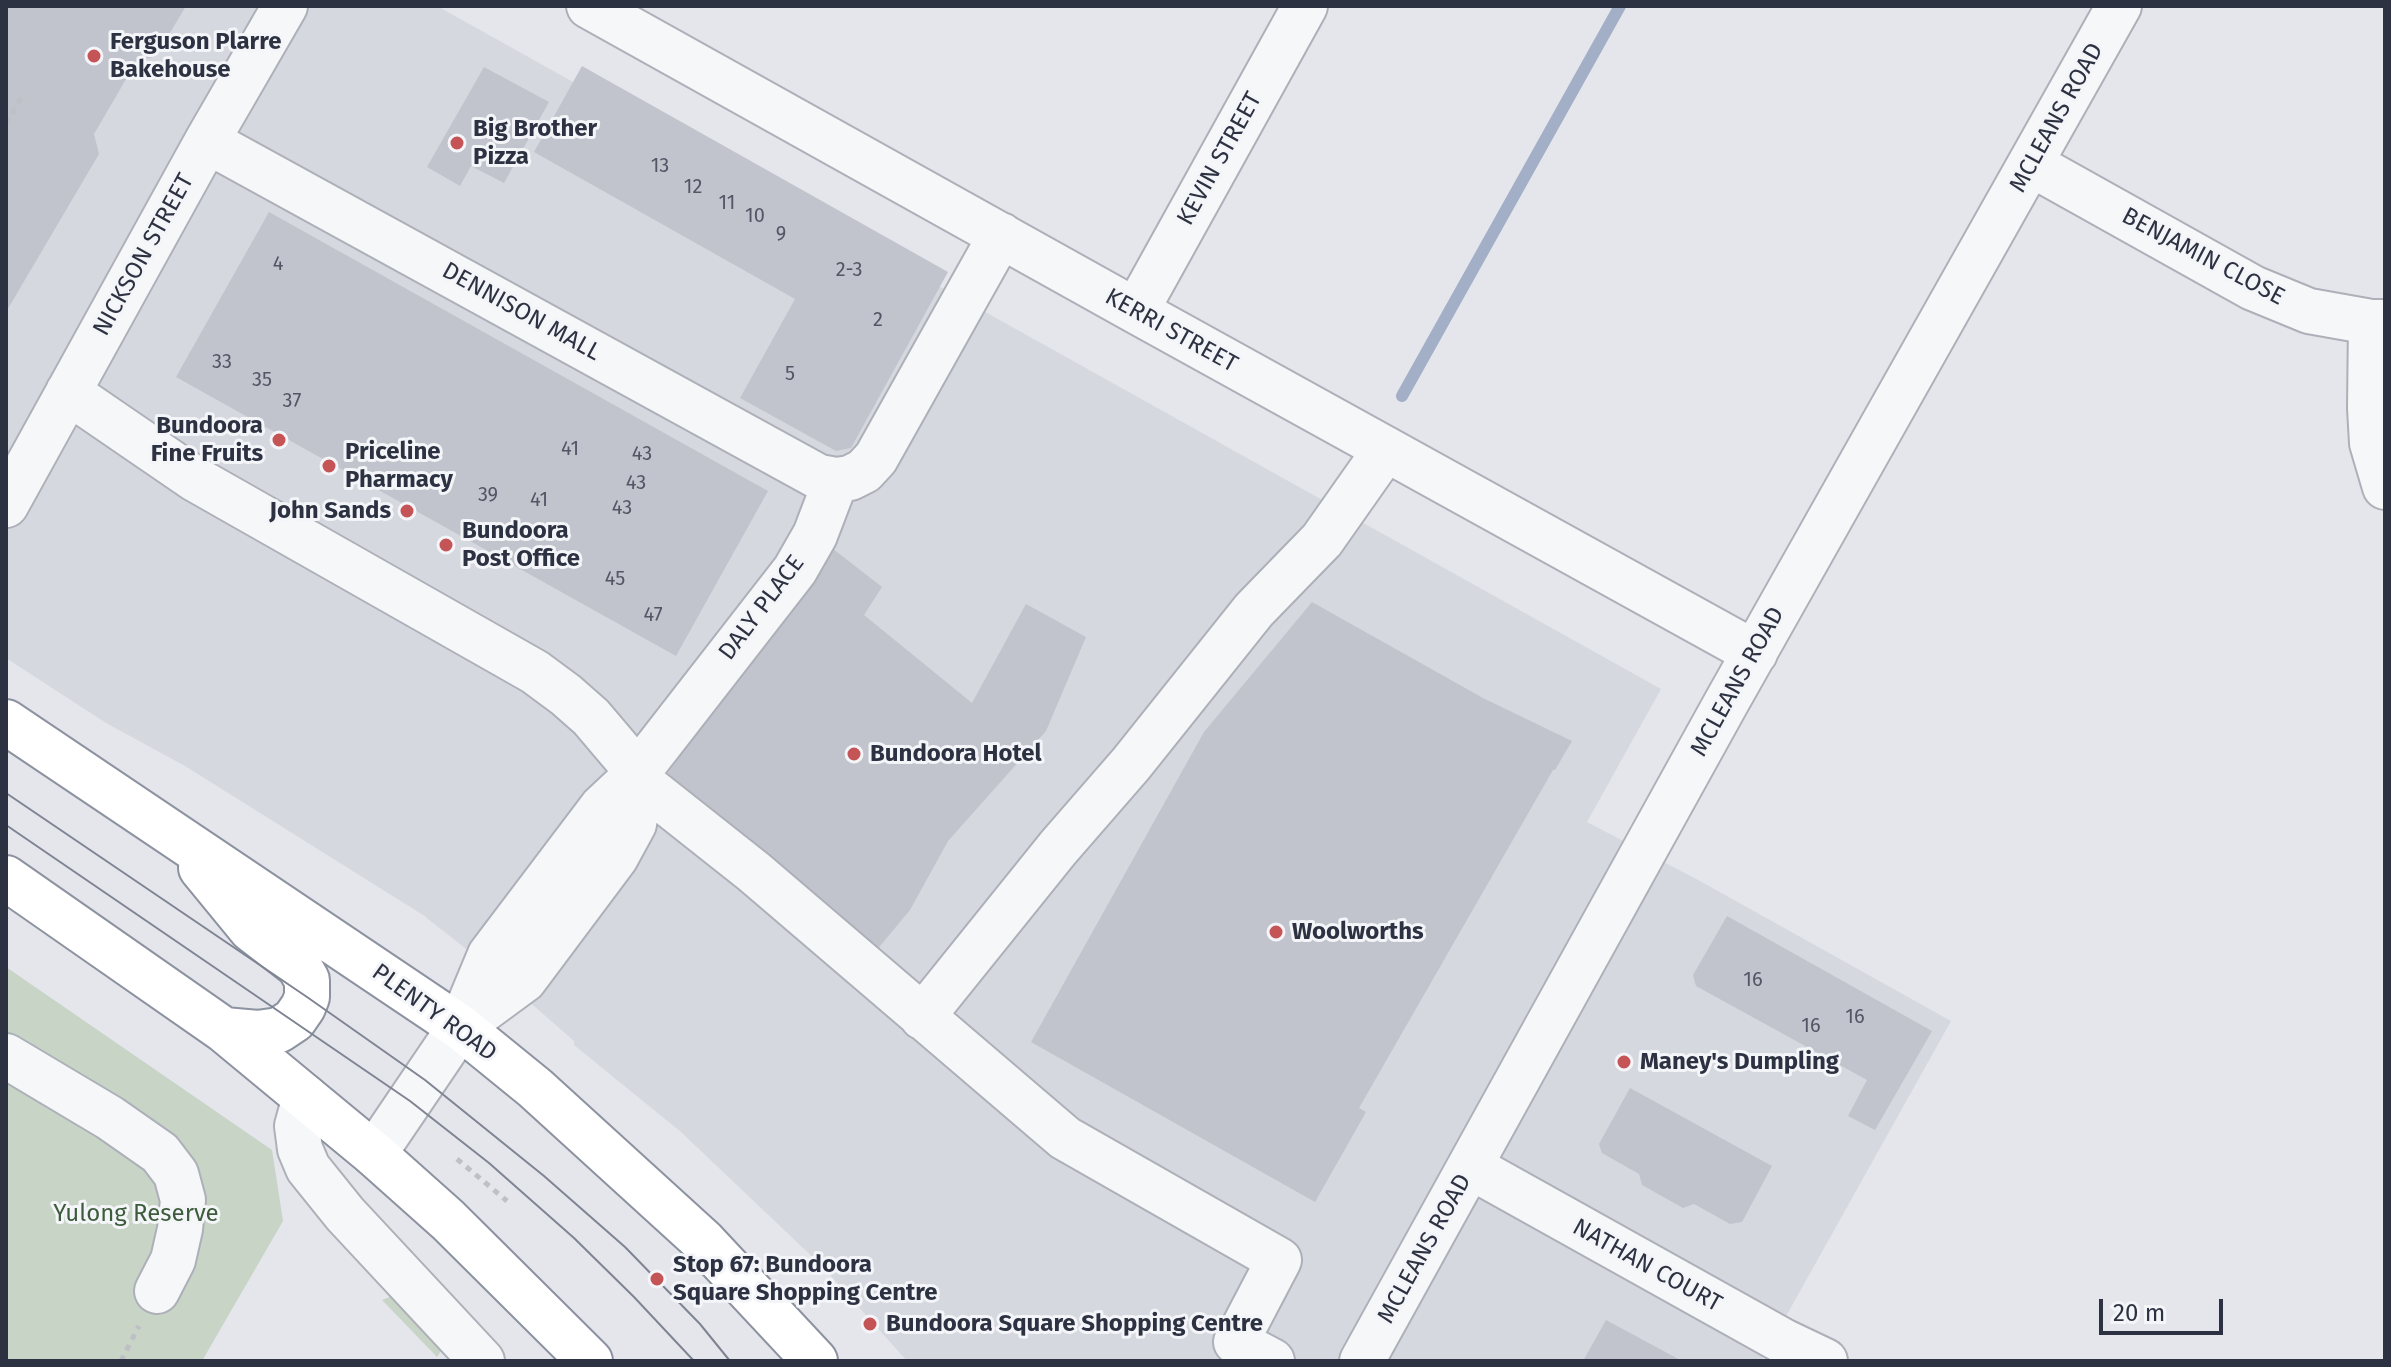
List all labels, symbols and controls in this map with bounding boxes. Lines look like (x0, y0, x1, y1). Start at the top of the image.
place label: Ferguson Plarre Bakehouse (110, 28, 281, 84)
street label: MCLEANS ROAD (2004, 38, 2110, 198)
marker: Ferguson Plarre Bakehouse (85, 47, 103, 65)
street label: KEVIN STREET (1172, 87, 1268, 231)
place label: Big Brother Pizza (473, 115, 597, 171)
marker: Big Brother Pizza (448, 134, 466, 152)
house number: 13 (651, 154, 669, 178)
street label: NICKSON STREET (88, 169, 200, 341)
house number: 12 (684, 175, 702, 199)
house number: 11 (718, 191, 736, 215)
street label: BENJAMIN CLOSE (2117, 202, 2289, 312)
house number: 10 (745, 204, 765, 228)
house number: 9 (776, 222, 786, 246)
house number: 4 (273, 252, 283, 276)
street label: DENNISON MALL (437, 257, 605, 367)
house number: 2-3 (836, 258, 862, 282)
street label: KERRI STREET (1100, 283, 1242, 379)
house number: 2 (873, 308, 883, 332)
house number: 33 (212, 350, 232, 374)
house number: 5 (785, 362, 795, 386)
house number: 35 (252, 368, 272, 392)
house number: 37 (283, 389, 301, 413)
place label: Bundoora Fine Fruits (151, 412, 263, 468)
marker: Bundoora Fine Fruits (270, 431, 288, 449)
house number: 41 (561, 437, 579, 461)
place label: Priceline Pharmacy (345, 438, 453, 494)
house number: 43 (632, 442, 652, 466)
marker: Priceline Pharmacy (320, 457, 338, 475)
house number: 43 (626, 471, 646, 495)
house number: 39 (478, 483, 498, 507)
house number: 41 (530, 488, 548, 512)
house number: 43 (612, 496, 632, 520)
place label: John Sands (269, 497, 391, 525)
marker: John Sands (398, 502, 416, 520)
place label: Bundoora Post Office (462, 517, 580, 573)
marker: Bundoora Post Office (437, 536, 455, 554)
street label: DALY PLACE (713, 550, 811, 666)
house number: 45 (605, 567, 625, 591)
street label: MCLEANS ROAD (1685, 602, 1791, 762)
house number: 47 (643, 603, 663, 627)
place label: Bundoora Hotel (870, 740, 1042, 768)
marker: Bundoora Hotel (845, 745, 863, 763)
place label: Woolworths (1292, 918, 1424, 946)
marker: Woolworths (1267, 923, 1285, 941)
street label: PLENTY ROAD (366, 958, 502, 1068)
house number: 16 (1743, 968, 1763, 992)
house number: 16 (1845, 1005, 1865, 1029)
house number: 16 (1801, 1014, 1821, 1038)
place label: Maney's Dumpling (1640, 1048, 1839, 1076)
marker: Maney's Dumpling (1615, 1053, 1633, 1071)
street label: MCLEANS ROAD (1372, 1169, 1478, 1329)
park label: Yulong Reserve (53, 1200, 219, 1228)
street label: NATHAN COURT (1567, 1213, 1727, 1319)
place label: Stop 67: Bundoora Square Shopping Centre (673, 1251, 937, 1307)
marker: Stop 67: Bundoora Square Shopping Centre (648, 1270, 666, 1288)
scale bar (2103, 1283, 2227, 1333)
text: 20 m (2113, 1299, 2165, 1327)
place label: Bundoora Square Shopping Centre (886, 1310, 1263, 1338)
marker: Bundoora Square Shopping Centre (861, 1315, 879, 1333)

